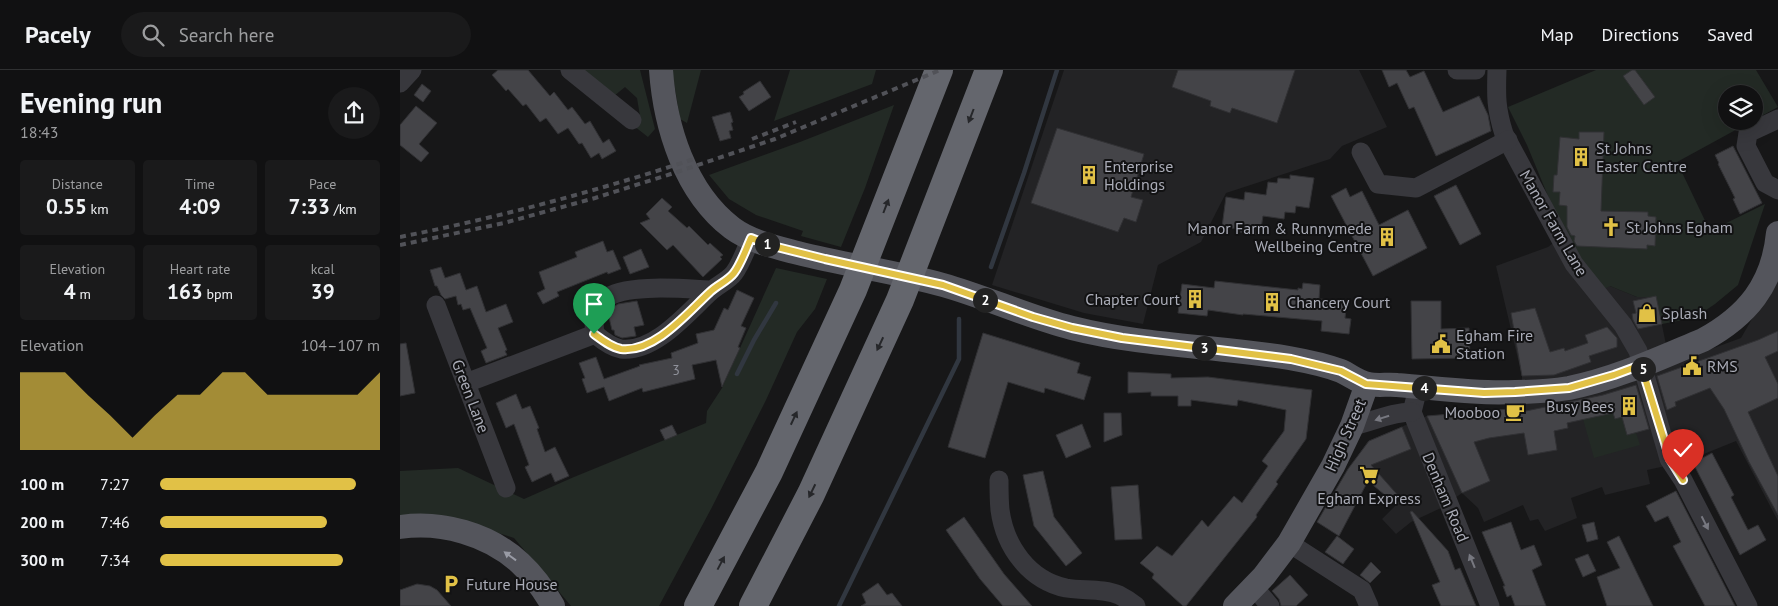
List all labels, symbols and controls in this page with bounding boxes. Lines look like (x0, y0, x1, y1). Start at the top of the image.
search box (121, 12, 471, 57)
text: Pacely (25, 19, 91, 50)
icon: search (139, 21, 167, 49)
text: Search here (179, 23, 274, 47)
text: Map (1541, 23, 1573, 46)
text: Directions (1601, 23, 1679, 46)
text: Saved (1707, 23, 1753, 46)
text: Evening run (20, 84, 162, 121)
map controls (1718, 85, 1763, 130)
button: layers (1718, 85, 1763, 130)
button: share (328, 87, 380, 139)
one-way arrow (967, 108, 975, 123)
text: 18:43 (20, 122, 58, 142)
place label: St Johns Easter Centre (1596, 138, 1687, 176)
building icon: St Johns Easter Centre (1570, 146, 1592, 168)
place label: Enterprise Holdings (1104, 156, 1173, 194)
building icon: Enterprise Holdings (1078, 164, 1100, 186)
street label: Manor Farm Lane (1516, 166, 1592, 280)
text: Distance (52, 175, 103, 193)
text: Time (185, 175, 215, 193)
text: Pace (309, 175, 336, 193)
text: 0.55 (46, 193, 87, 220)
text: 4:09 (179, 193, 221, 220)
text: 7:33 (289, 193, 330, 220)
one-way arrow (883, 199, 891, 213)
text: km (87, 200, 109, 218)
text: /km (330, 200, 357, 218)
church icon: St Johns Egham (1600, 216, 1622, 238)
place label: St Johns Egham (1626, 217, 1733, 237)
place label: Manor Farm & Runnymede Wellbeing Centre (1187, 218, 1372, 256)
building icon: Manor Farm & Runnymede Wellbeing Centre (1376, 226, 1398, 248)
pin: 1 (754, 232, 780, 256)
text: 1 (764, 235, 771, 253)
text: Elevation (49, 260, 105, 278)
text: Heart rate (170, 260, 230, 278)
text: kcal (311, 260, 335, 278)
text: 4 (64, 278, 76, 305)
text: 163 (167, 278, 203, 305)
text: 39 (311, 278, 335, 305)
pin (573, 283, 615, 334)
text: m (76, 285, 91, 303)
text: bpm (203, 285, 233, 303)
pin: 2 (972, 288, 998, 312)
building icon: Chapter Court (1184, 288, 1206, 310)
place label: Chapter Court (1085, 289, 1181, 309)
icon: arrive (580, 290, 608, 318)
text: 2 (982, 291, 989, 309)
building icon: Chancery Court (1261, 291, 1283, 313)
place label: Chancery Court (1287, 292, 1391, 312)
shop icon: Splash (1636, 302, 1658, 324)
place label: Splash (1662, 303, 1707, 323)
place label: Egham Fire Station (1456, 325, 1533, 363)
public building icon: Egham Fire Station (1430, 333, 1452, 355)
text: Elevation (20, 335, 84, 355)
text: 104–107 m (301, 335, 380, 355)
pin: 3 (1192, 336, 1216, 360)
one-way arrow (876, 337, 884, 351)
text: 3 (1201, 339, 1208, 357)
public building icon: RMS (1681, 355, 1703, 377)
street label: Green Lane (448, 356, 494, 436)
pin: 5 (1630, 356, 1656, 382)
place label: RMS (1707, 356, 1738, 376)
text: 5 (1640, 360, 1647, 378)
house number: 3 (672, 361, 680, 379)
pin: 4 (1412, 376, 1436, 400)
text: 4 (1421, 379, 1428, 397)
street label: High Street (1320, 395, 1370, 474)
building icon: Busy Bees (1618, 395, 1640, 417)
place label: Busy Bees (1546, 396, 1614, 416)
cafe icon: Mooboo (1504, 401, 1526, 423)
place label: Mooboo (1444, 402, 1500, 422)
one-way arrow (790, 411, 798, 425)
one-way arrow (1374, 414, 1389, 422)
pin (1662, 429, 1704, 480)
icon: check (1669, 436, 1697, 464)
street label: Denham Road (1418, 449, 1474, 545)
supermarket icon: Egham Express (1358, 464, 1380, 486)
text: 100 m (20, 474, 64, 494)
text: 7:27 (100, 474, 130, 494)
one-way arrow (807, 484, 816, 499)
place label: Egham Express (1317, 488, 1421, 508)
text: 200 m (20, 512, 64, 532)
text: 7:46 (100, 512, 130, 532)
one-way arrow (1701, 515, 1709, 530)
text: 300 m (20, 550, 64, 570)
text: 7:34 (100, 550, 130, 570)
one-way arrow (504, 551, 517, 561)
one-way arrow (1468, 553, 1476, 568)
one-way arrow (717, 556, 725, 570)
parking icon: Future House (440, 573, 462, 595)
place label: Future House (466, 574, 558, 594)

